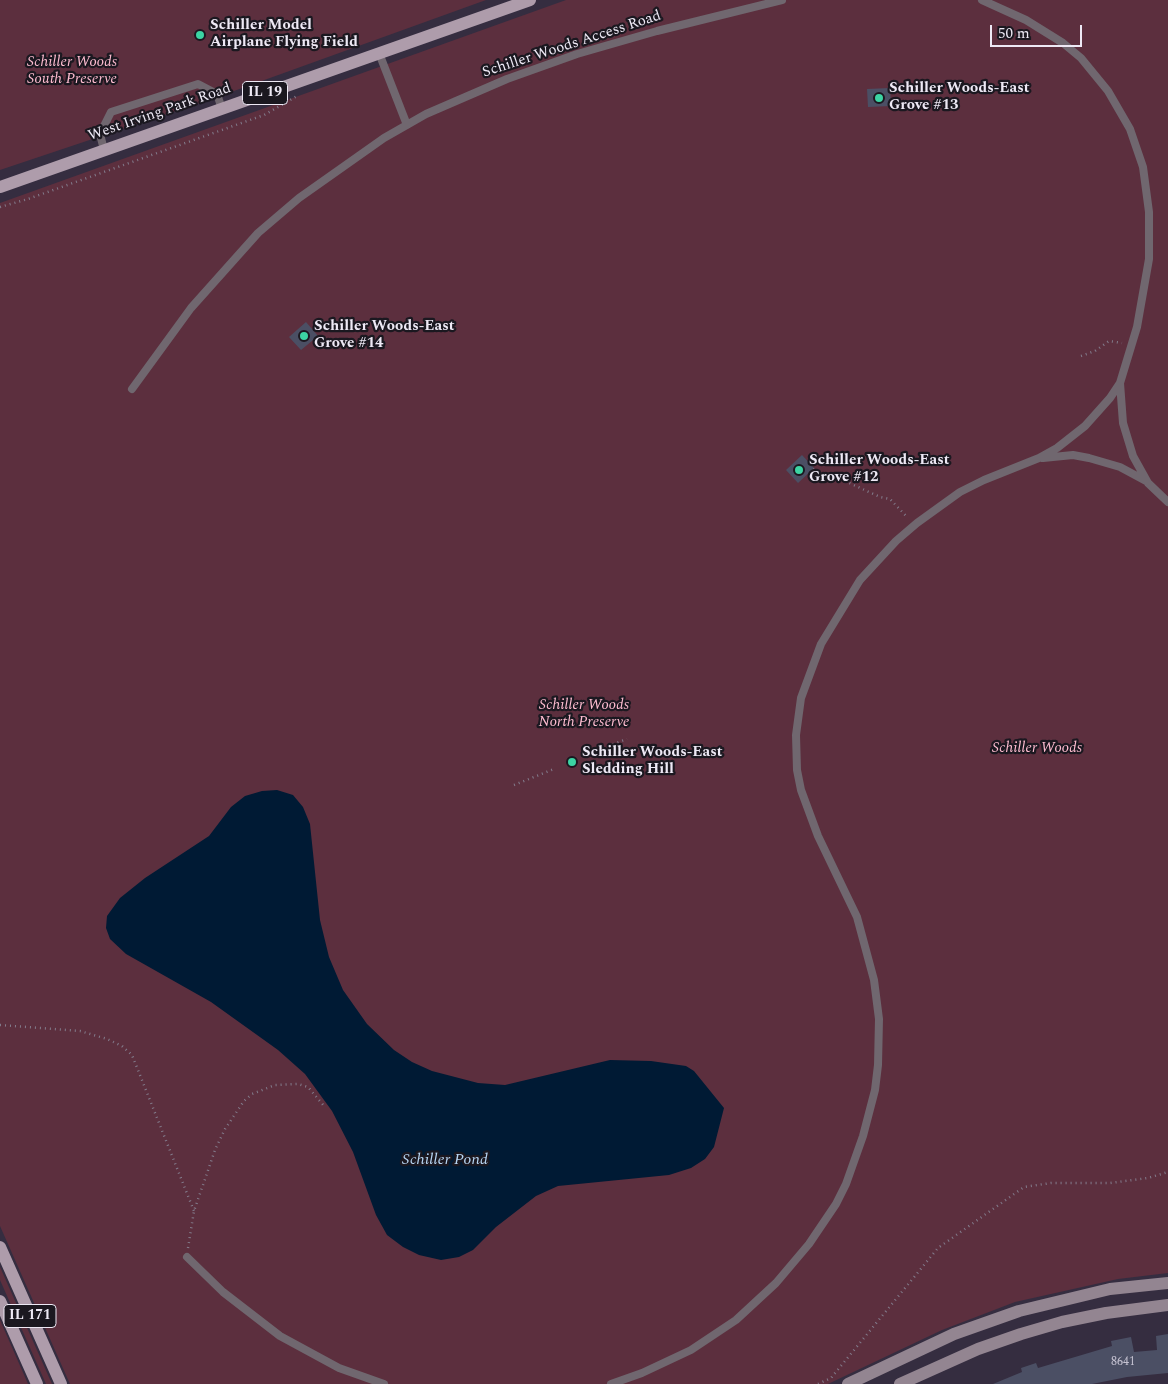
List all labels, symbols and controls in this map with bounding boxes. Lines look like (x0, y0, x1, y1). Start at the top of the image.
street label: Schiller Woods Access Road (480, 8, 664, 82)
scale bar (993, 15, 1086, 47)
place label: Schiller Model Airplane Flying Field (210, 17, 358, 52)
text: 50 m (998, 22, 1030, 45)
marker: Schiller Model Airplane Flying Field (194, 29, 206, 41)
park label: Schiller Woods South Preserve (27, 54, 117, 89)
street label: West Irving Park Road (86, 80, 234, 146)
place label: Schiller Woods-East Grove #13 (889, 80, 1030, 115)
road number: IL 19 (242, 82, 288, 105)
marker: Schiller Woods-East Grove #13 (873, 92, 885, 104)
place label: Schiller Woods-East Grove #14 (314, 318, 455, 353)
marker: Schiller Woods-East Grove #14 (298, 330, 310, 342)
place label: Schiller Woods-East Grove #12 (809, 452, 950, 487)
marker: Schiller Woods-East Grove #12 (793, 464, 805, 476)
park label: Schiller Woods North Preserve (539, 697, 629, 732)
park label: Schiller Woods (992, 740, 1082, 758)
place label: Schiller Woods-East Sledding Hill (582, 744, 723, 779)
marker: Schiller Woods-East Sledding Hill (566, 756, 578, 768)
water label: Schiller Pond (402, 1151, 488, 1171)
road number: IL 171 (4, 1304, 56, 1328)
house number: 8641 (1111, 1356, 1135, 1370)

